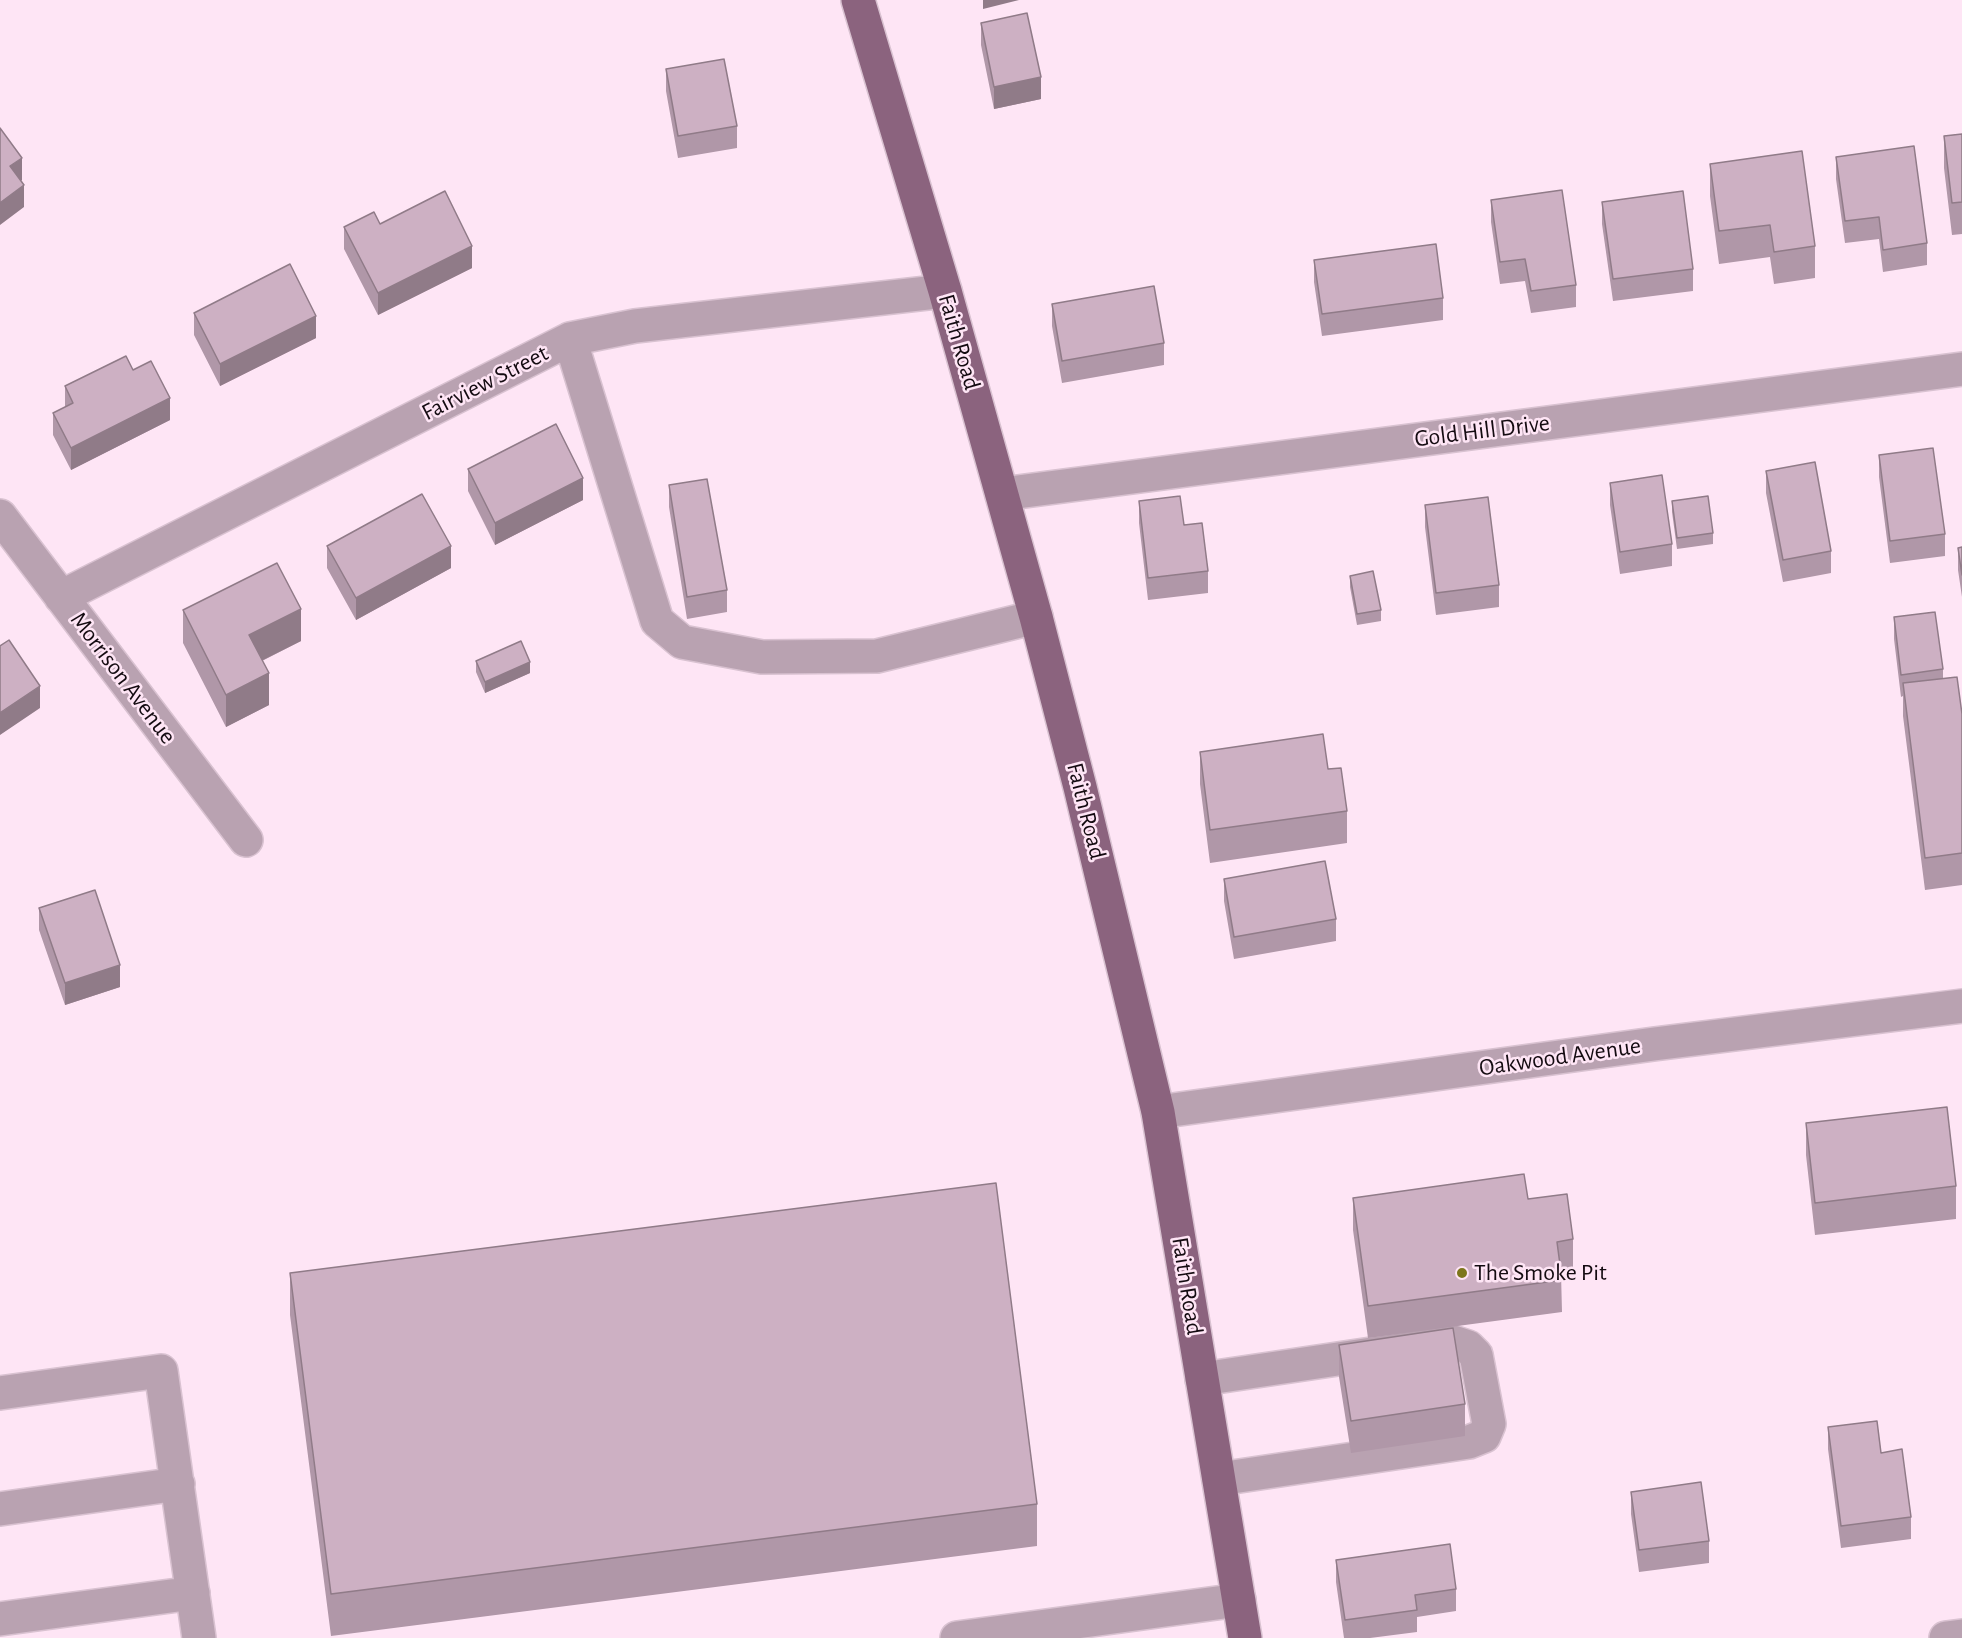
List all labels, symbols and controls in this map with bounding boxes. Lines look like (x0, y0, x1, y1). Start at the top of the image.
street label: Faith Road (932, 291, 986, 393)
street label: Fairview Street (417, 339, 553, 427)
street label: Gold Hill Drive (1413, 408, 1551, 454)
street label: Morrison Avenue (64, 606, 182, 750)
street label: Faith Road (1060, 760, 1112, 862)
street label: Oakwood Avenue (1477, 1031, 1643, 1083)
street label: Faith Road (1165, 1235, 1209, 1337)
place label: The Smoke Pit (1474, 1259, 1607, 1287)
marker: The Smoke Pit (1455, 1266, 1469, 1280)

